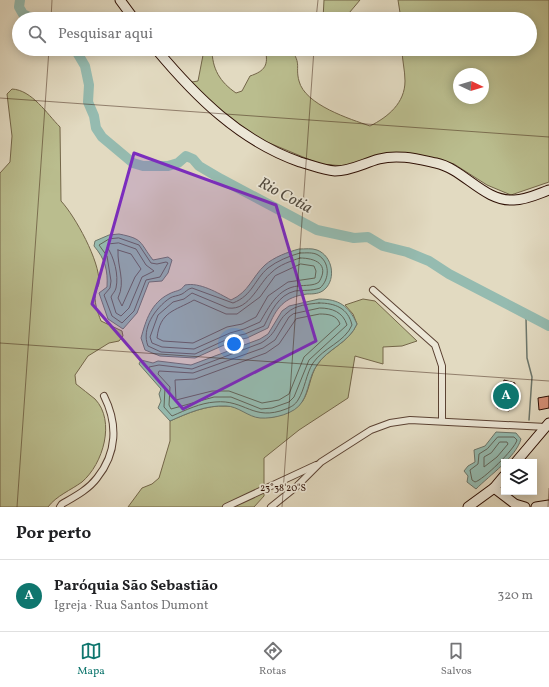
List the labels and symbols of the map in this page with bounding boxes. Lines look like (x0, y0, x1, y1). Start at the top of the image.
north arrow (453, 68, 489, 104)
water label: Rio Cotia (254, 173, 316, 220)
your location (224, 334, 244, 354)
pin: A (493, 381, 519, 411)
text: 23°38'20"S (260, 481, 306, 495)

